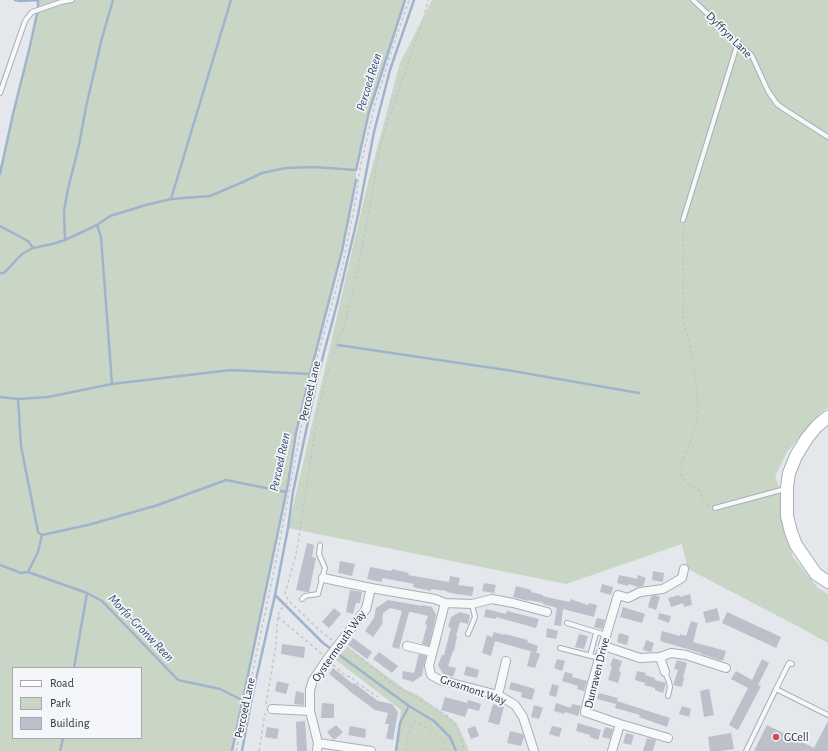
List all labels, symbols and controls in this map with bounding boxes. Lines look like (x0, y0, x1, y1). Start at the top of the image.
street label: Dyffryn Lane (703, 9, 755, 61)
water label: Percoed Reen (353, 51, 385, 113)
street label: Percoed Lane (296, 359, 324, 423)
water label: Percoed Reen (266, 431, 294, 493)
water label: Morfa-Gronw Reen (105, 591, 177, 665)
street label: Oystermouth Way (309, 607, 369, 685)
street label: Dunraven Drive (581, 636, 613, 710)
legend (12, 667, 142, 739)
street label: Grosmont Way (438, 672, 508, 708)
street label: Percoed Lane (232, 676, 258, 740)
text: Road (50, 677, 74, 689)
text: Park (50, 697, 71, 709)
text: Building (50, 717, 90, 729)
place label: GCell (784, 730, 809, 744)
marker: GCell (771, 732, 781, 742)

